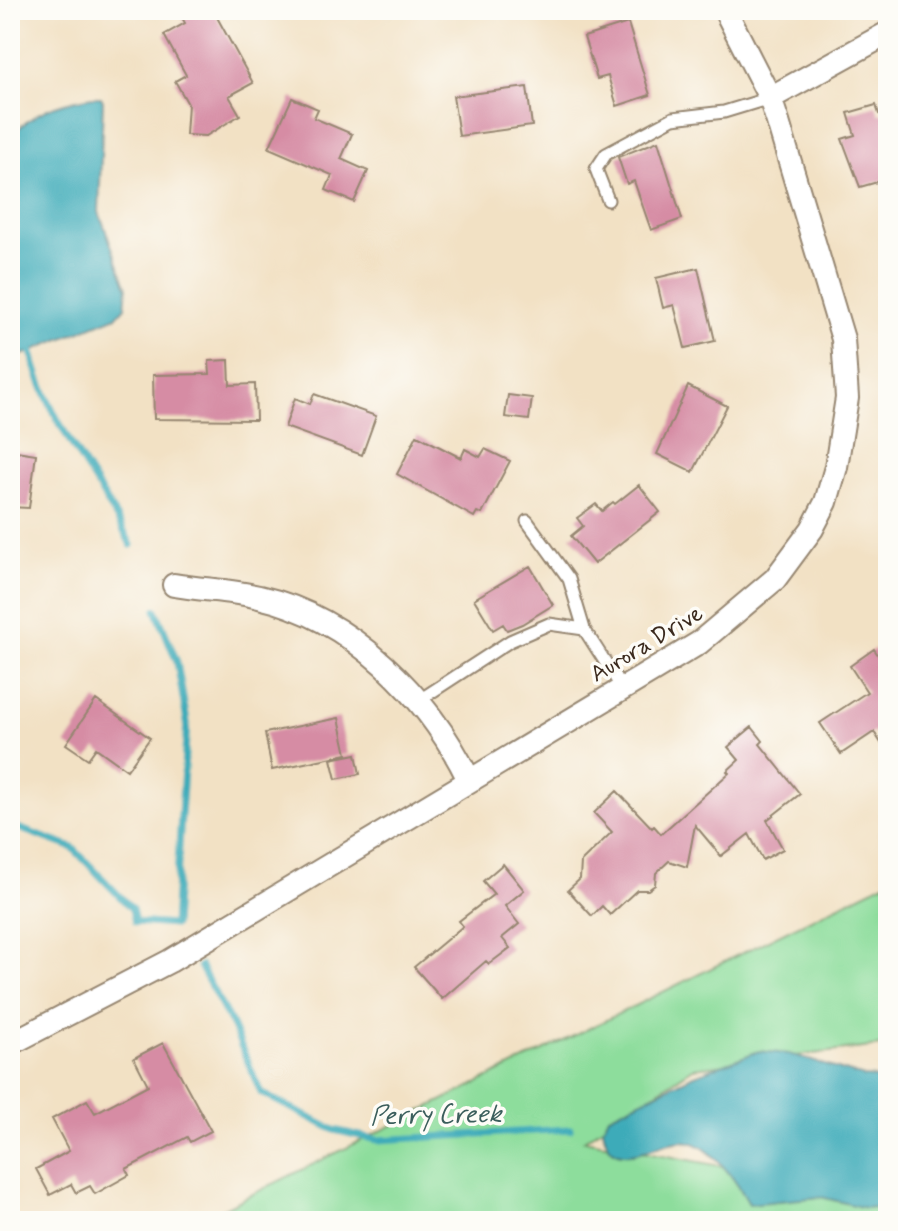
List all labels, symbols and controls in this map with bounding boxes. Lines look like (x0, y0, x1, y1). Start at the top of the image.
street label: Aurora Drive (585, 598, 709, 690)
water label: Perry Creek (370, 1098, 504, 1134)

